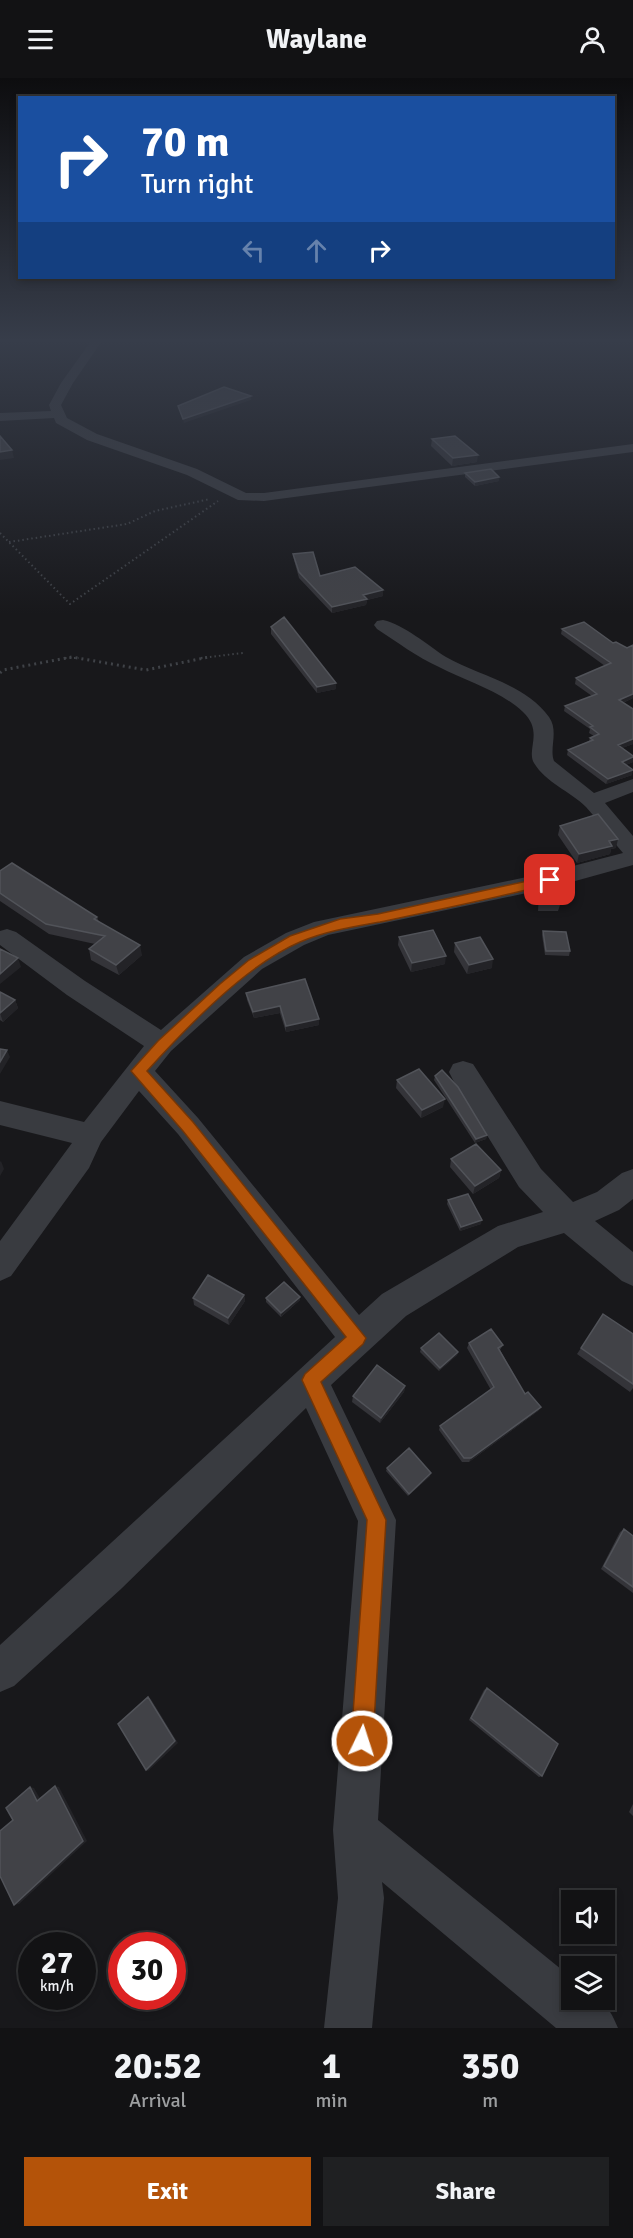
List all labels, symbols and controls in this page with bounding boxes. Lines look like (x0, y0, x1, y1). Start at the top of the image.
icon: menu (24, 23, 57, 56)
text: Waylane (266, 23, 367, 56)
icon: person (576, 23, 609, 56)
text: 70 m (141, 117, 230, 168)
icon: right (42, 120, 120, 198)
text: Turn right (141, 168, 254, 201)
icon: left (237, 234, 270, 267)
icon: ahead (300, 234, 333, 267)
icon: right (363, 234, 396, 267)
pin (524, 854, 575, 905)
icon: arrive (533, 863, 566, 896)
position arrow (330, 1709, 394, 1773)
map controls (561, 1890, 615, 2010)
button: sound (561, 1890, 615, 1944)
speed limit sign: 30 (108, 1932, 186, 2010)
text: 27 (41, 1945, 73, 1982)
button: layers (561, 1956, 615, 2010)
text: km/h (40, 1977, 74, 1995)
text: 20:52 (114, 2044, 202, 2089)
text: 1 (322, 2044, 341, 2089)
text: 350 (461, 2044, 519, 2089)
text: Arrival (129, 2088, 186, 2113)
text: min (315, 2088, 348, 2113)
text: m (482, 2088, 498, 2113)
button: Exit (24, 2157, 311, 2226)
button: Share (323, 2157, 609, 2226)

